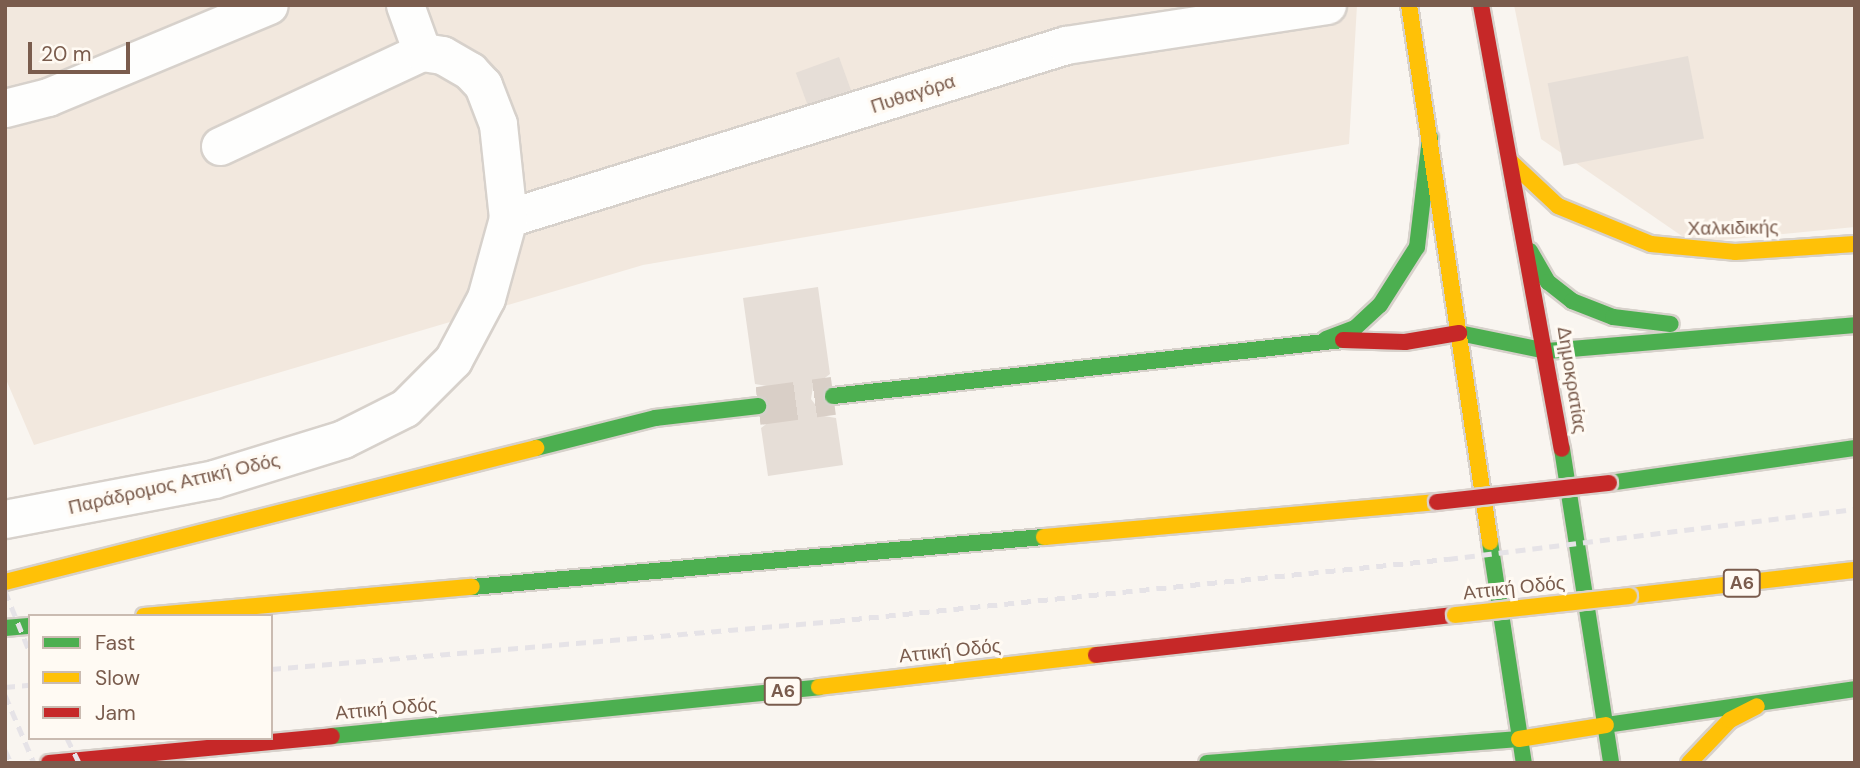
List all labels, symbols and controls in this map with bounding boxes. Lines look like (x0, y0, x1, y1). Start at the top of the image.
scale bar (32, 28, 133, 72)
text: 20 m (41, 40, 92, 68)
street label: Πυθαγόρα (868, 70, 958, 118)
street label: Χαλκιδικής (1687, 216, 1779, 240)
street label: Δημοκρατίας (1552, 325, 1592, 435)
street label: Παράδρομος Αττική Οδός (66, 449, 282, 519)
road number: Α6 (1723, 568, 1761, 598)
street label: Αττική Οδός (1462, 571, 1566, 605)
legend (28, 614, 273, 740)
text: Fast (95, 629, 135, 657)
street label: Αττική Οδός (898, 634, 1002, 668)
text: Slow (95, 664, 140, 692)
road number: Α6 (764, 676, 802, 706)
street label: Αττική Οδός (334, 693, 438, 725)
text: Jam (95, 699, 136, 727)

